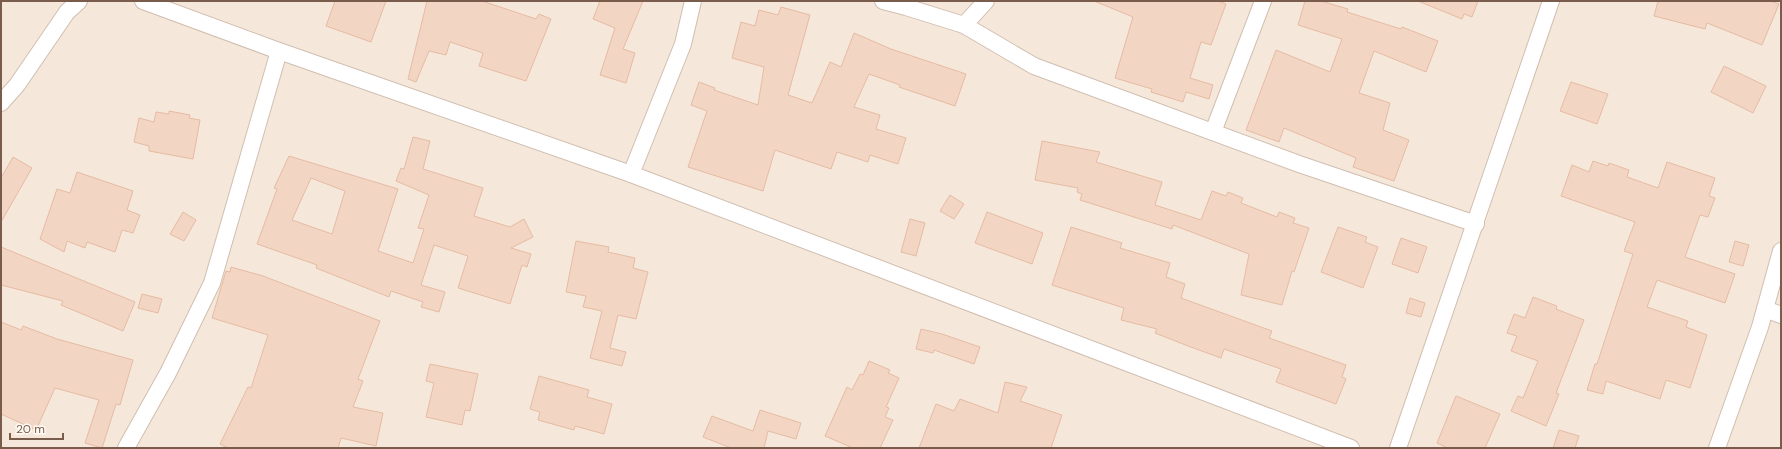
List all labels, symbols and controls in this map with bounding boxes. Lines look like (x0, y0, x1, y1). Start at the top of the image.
scale bar (10, 415, 63, 441)
text: 20 m (16, 421, 45, 437)

